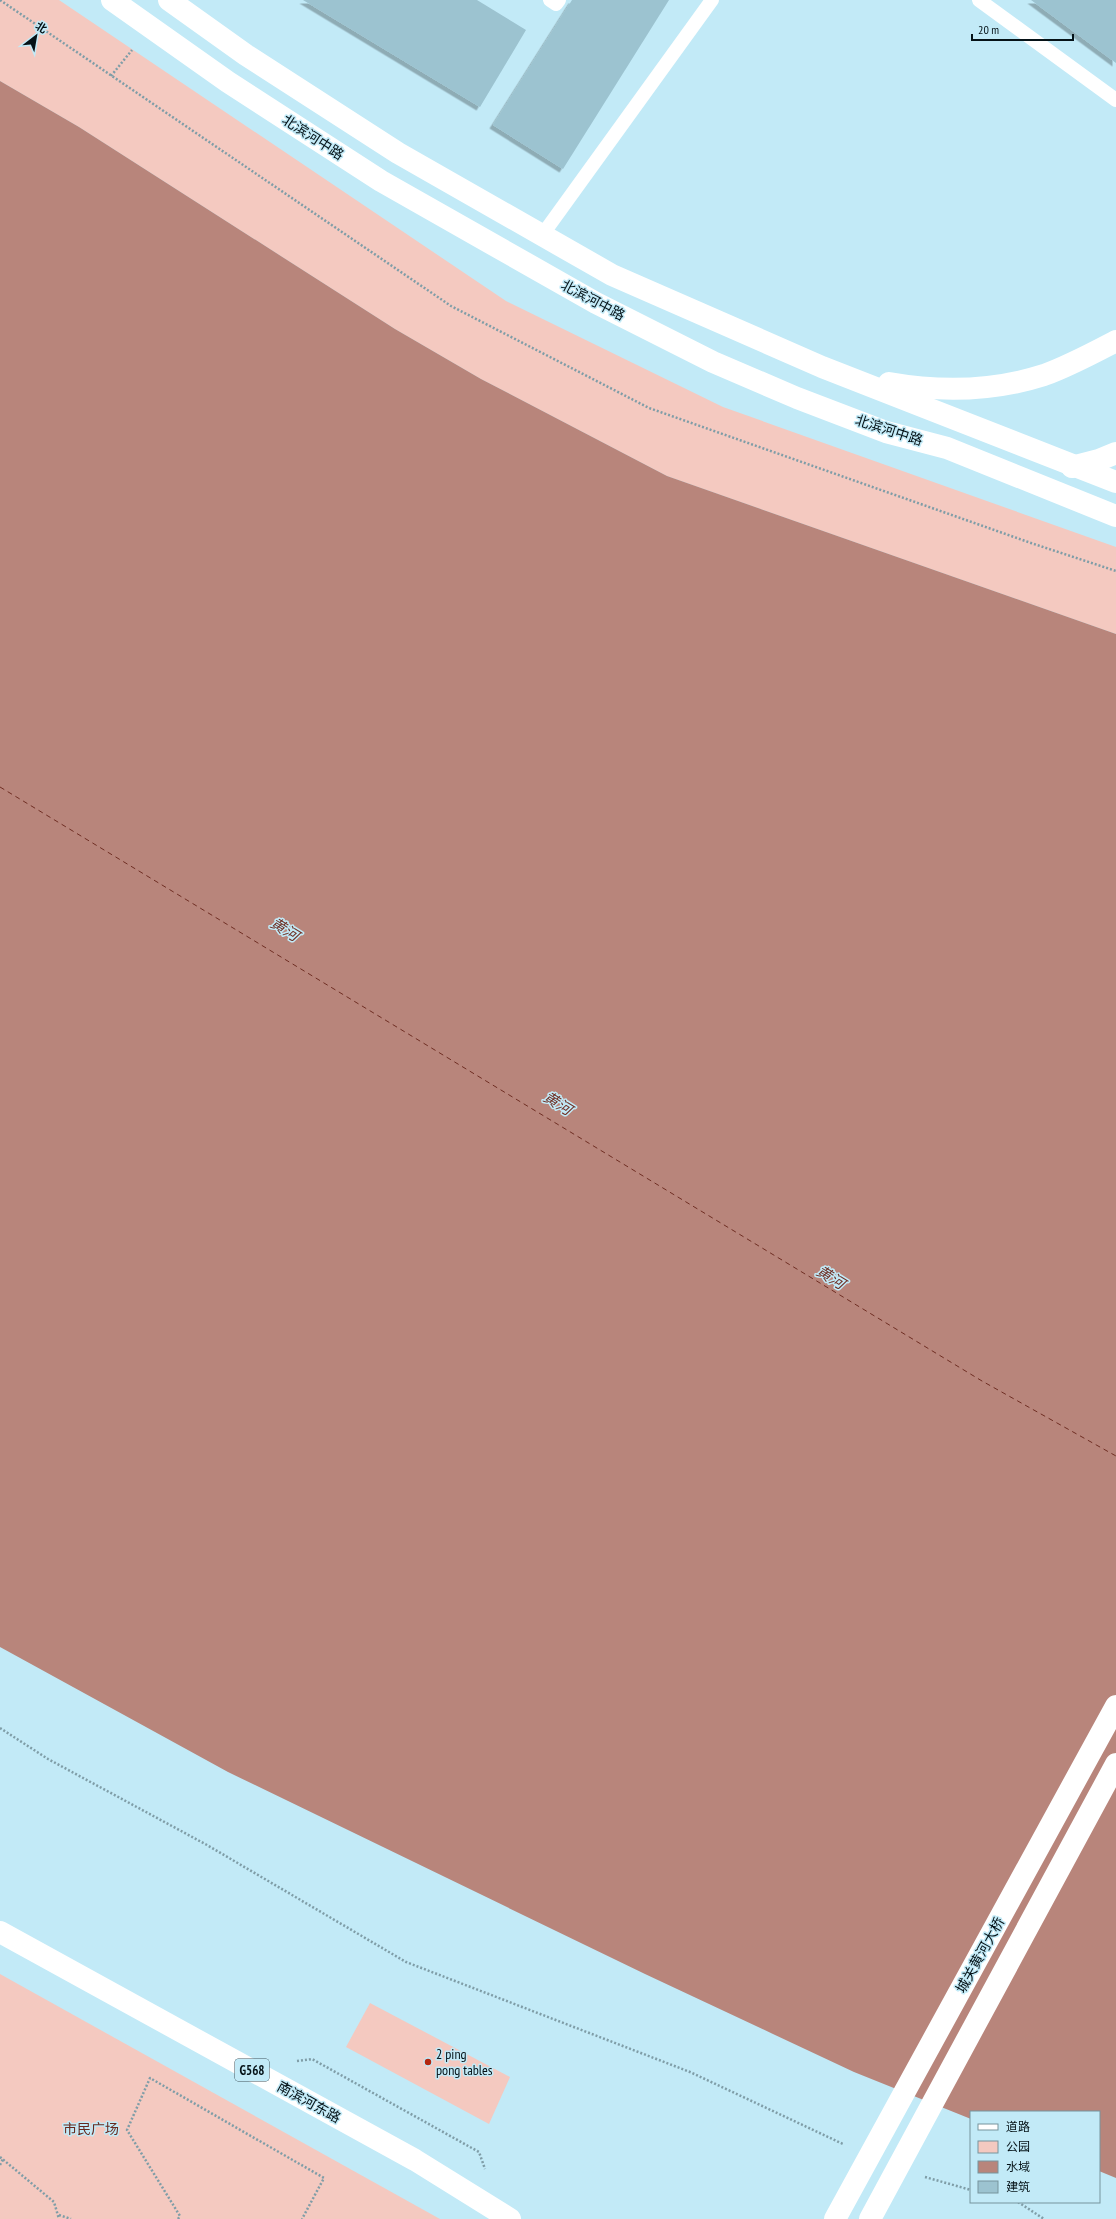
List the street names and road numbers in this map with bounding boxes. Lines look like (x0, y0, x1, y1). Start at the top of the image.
street label: 北滨河中路 (279, 110, 347, 164)
street label: 北滨河中路 (558, 276, 628, 324)
street label: 北滨河中路 (853, 411, 925, 449)
street label: 城关黄河大桥 (952, 1914, 1008, 1996)
road number: G568 (235, 2059, 269, 2081)
street label: 南滨河东路 (274, 2077, 344, 2127)

